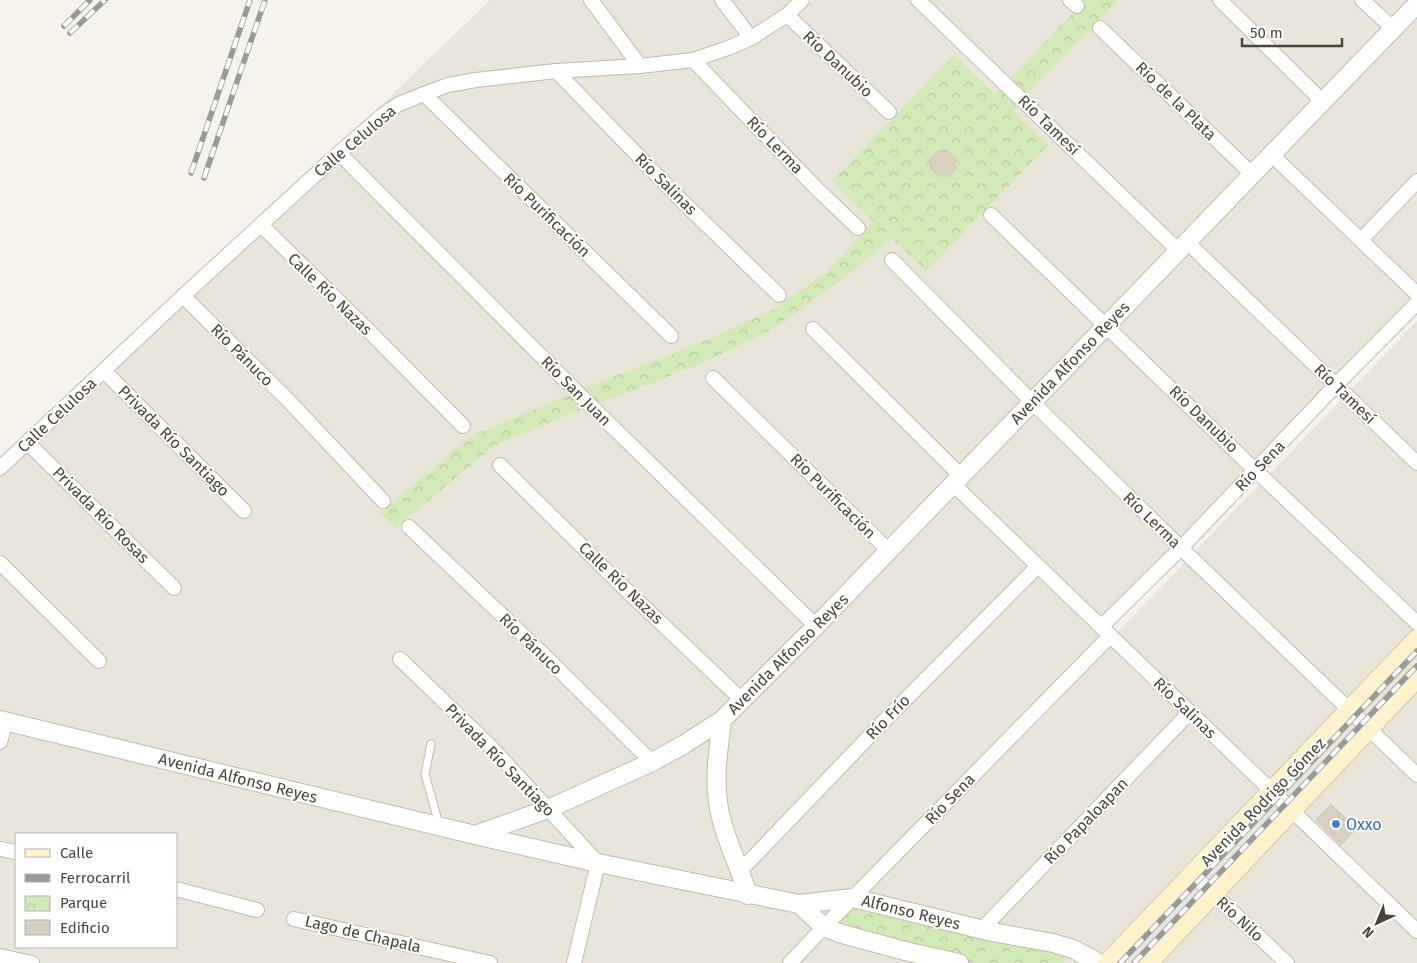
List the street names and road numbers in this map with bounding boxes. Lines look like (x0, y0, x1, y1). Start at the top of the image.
street label: Río Danubio (799, 27, 877, 101)
street label: Río de la Plata (1132, 58, 1220, 144)
street label: Río Tamesí (1014, 91, 1084, 159)
street label: Calle Celulosa (310, 101, 400, 181)
street label: Río Lerma (743, 112, 807, 178)
street label: Río Salinas (631, 149, 701, 219)
street label: Río Purificación (500, 169, 594, 261)
street label: Calle Río Nazas (284, 249, 376, 339)
street label: Avenida Alfonso Reyes (1007, 298, 1133, 428)
street label: Río Pánuco (207, 320, 277, 390)
street label: Río San Juan (537, 352, 615, 430)
street label: Río Tamesí (1310, 360, 1380, 428)
street label: Calle Celulosa (14, 374, 100, 456)
street label: Privada Río Santiago (114, 381, 234, 501)
street label: Río Danubio (1166, 381, 1242, 457)
street label: Río Sena (1231, 437, 1289, 495)
street label: Río Purificación (786, 449, 880, 543)
street label: Privada Río Rosas (49, 463, 153, 567)
street label: Río Lerma (1119, 488, 1185, 552)
street label: Calle Río Nazas (575, 538, 667, 628)
street label: Avenida Alfonso Reyes (724, 590, 852, 718)
street label: Río Pánuco (496, 609, 566, 679)
street label: Río Salinas (1150, 674, 1220, 742)
street label: Río Frío (862, 691, 914, 743)
street label: Privada Río Santiago (441, 700, 559, 820)
street label: Avenida Rodrigo Gómez (1197, 734, 1329, 870)
street label: Avenida Alfonso Reyes (157, 749, 319, 807)
street label: Río Sena (921, 770, 979, 828)
street label: Río Papaloapan (1040, 774, 1132, 868)
street label: Alfonso Reyes (860, 891, 962, 933)
street label: Río Nilo (1213, 893, 1267, 945)
street label: Lago de Chapala (303, 911, 423, 957)

